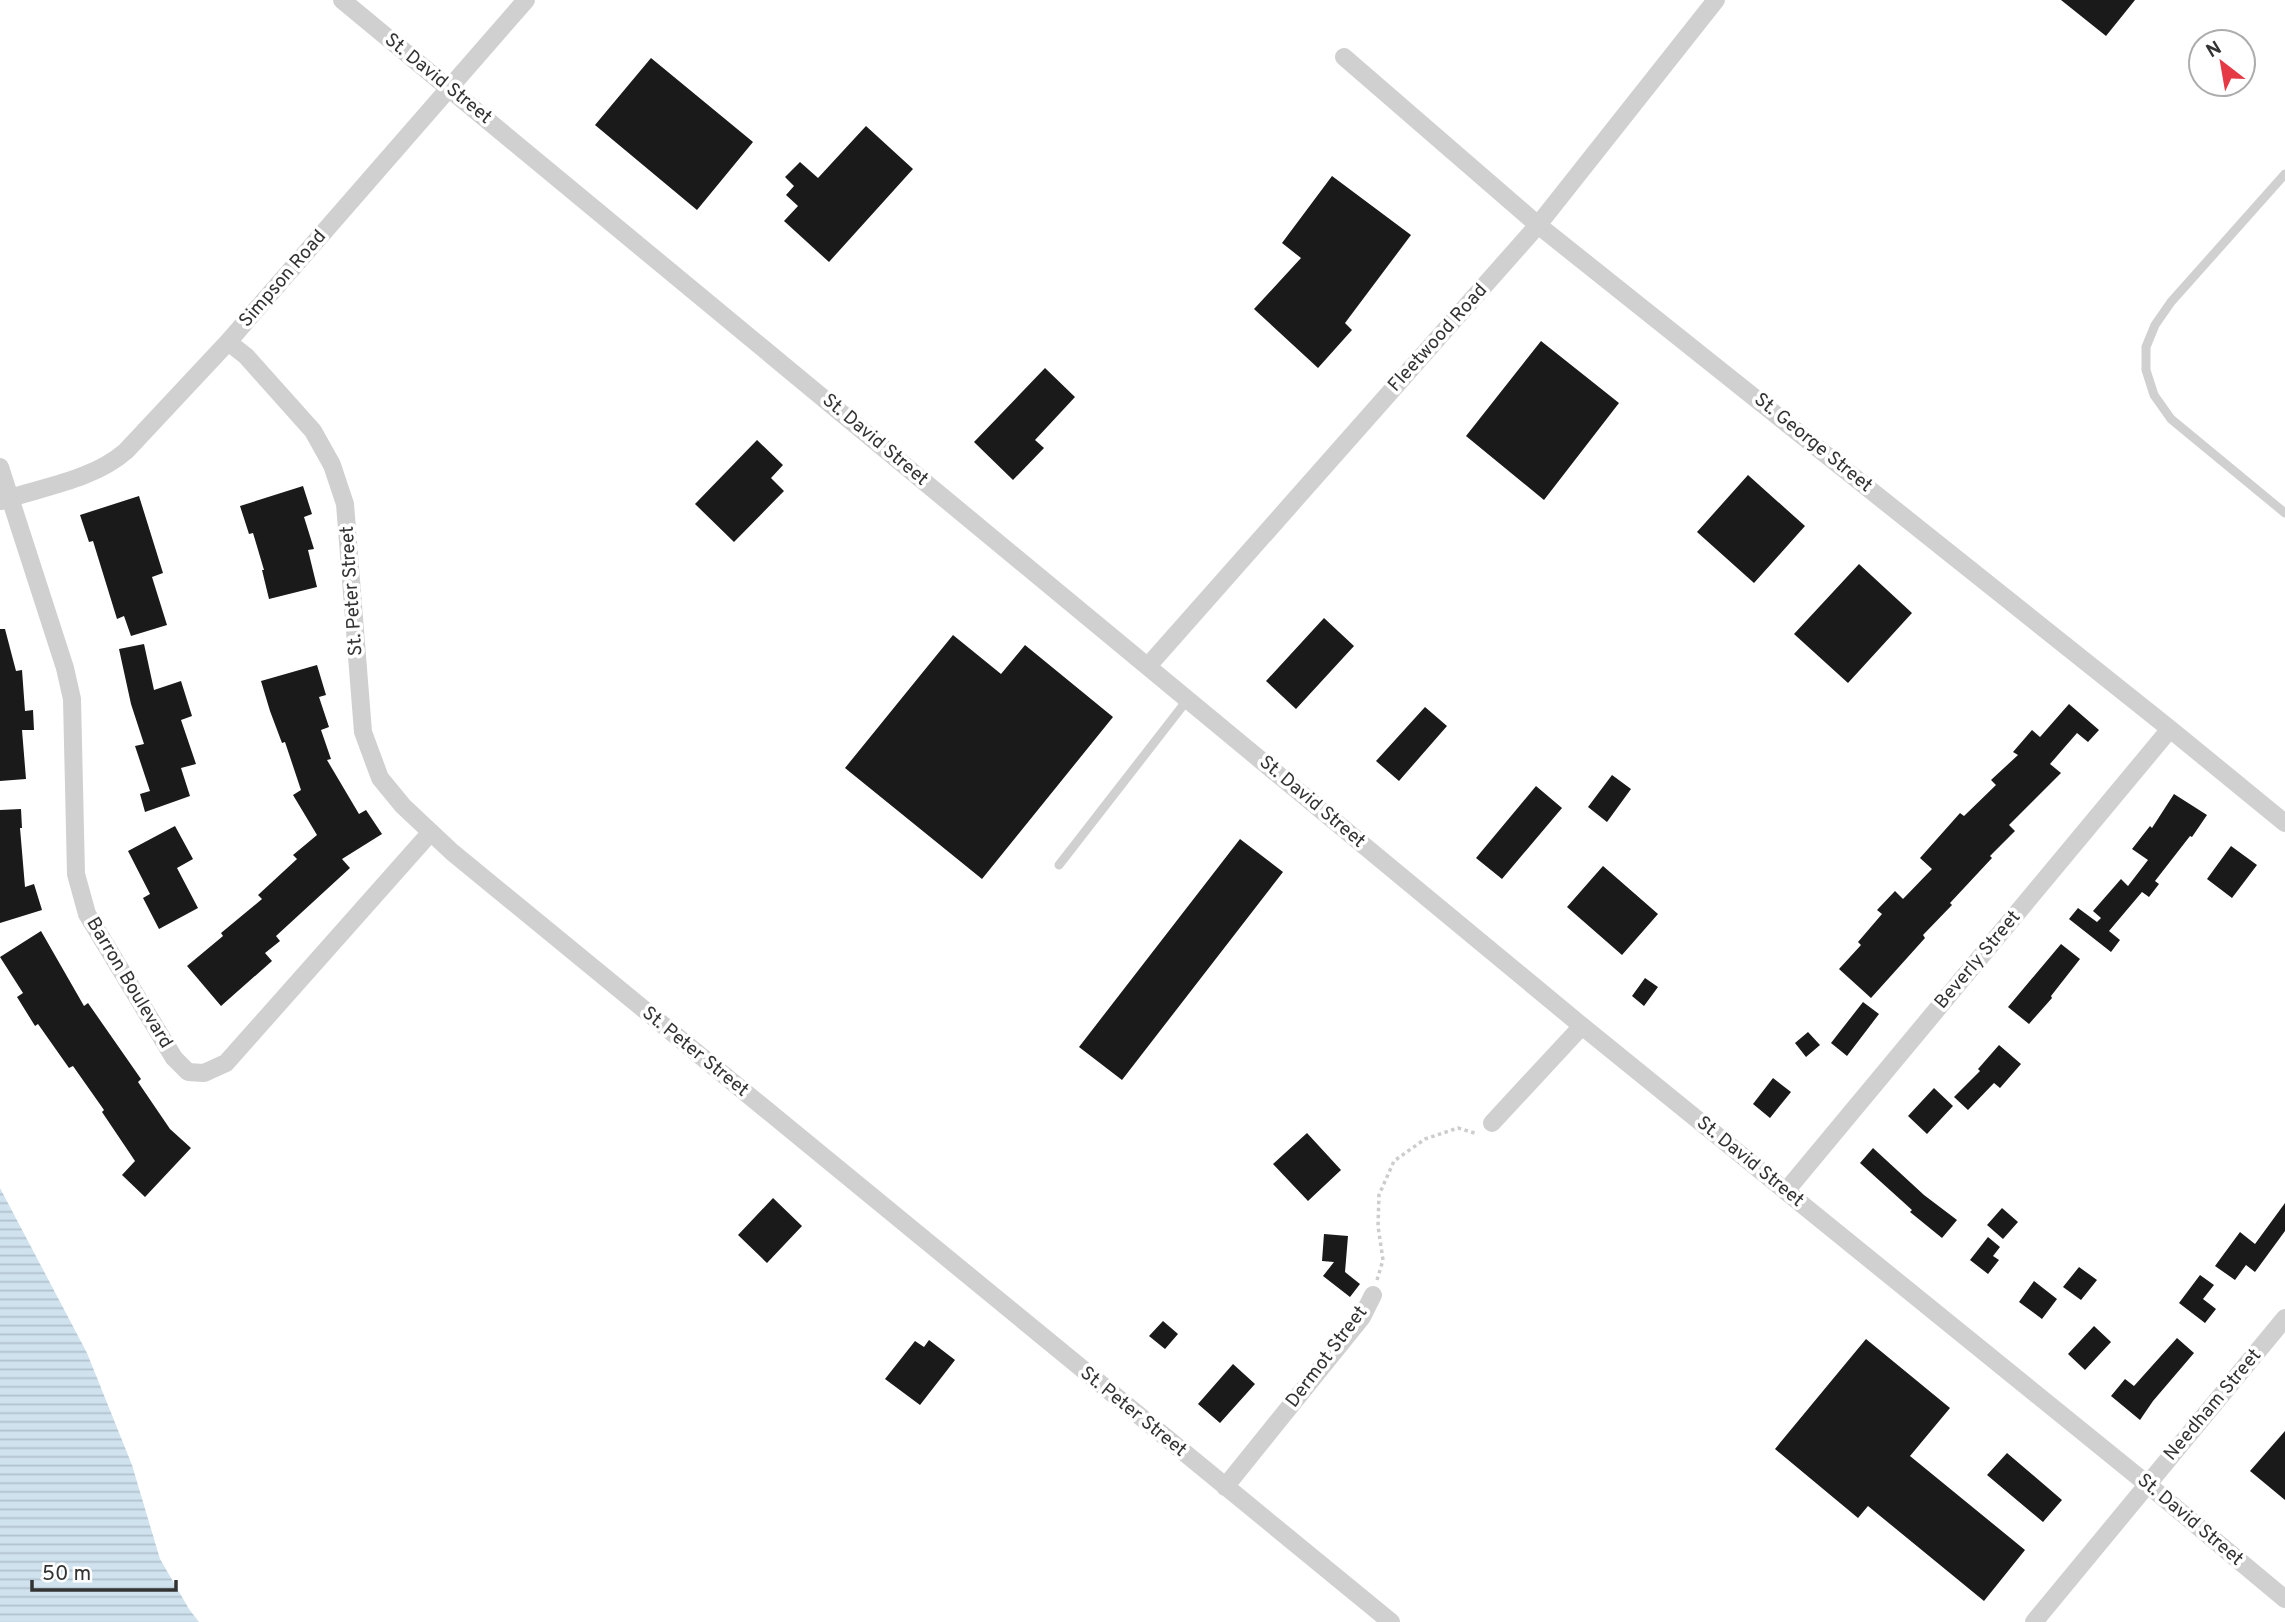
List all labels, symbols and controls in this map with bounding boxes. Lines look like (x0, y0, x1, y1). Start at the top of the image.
street label: St. David Street (379, 28, 497, 130)
north arrow (2187, 28, 2257, 98)
text: N (2202, 36, 2226, 64)
street label: Simpson Road (234, 225, 332, 333)
street label: Fleetwood Road (1383, 279, 1493, 397)
street label: St. George Street (1749, 388, 1877, 498)
street label: St. David Street (817, 389, 933, 491)
street label: St. Peter Street (335, 525, 369, 657)
street label: St. David Street (1254, 751, 1370, 853)
street label: Beverly Street (1930, 906, 2026, 1014)
street label: Barron Boulevard (80, 913, 178, 1053)
street label: St. Peter Street (637, 1002, 753, 1102)
street label: St. David Street (1691, 1111, 1809, 1213)
street label: Dermot Street (1281, 1301, 1373, 1413)
street label: Needham Street (2159, 1344, 2267, 1466)
street label: St. Peter Street (1075, 1362, 1191, 1462)
street label: St. David Street (2132, 1469, 2248, 1571)
scale bar (32, 1548, 175, 1592)
text: 50 m (42, 1561, 91, 1588)

